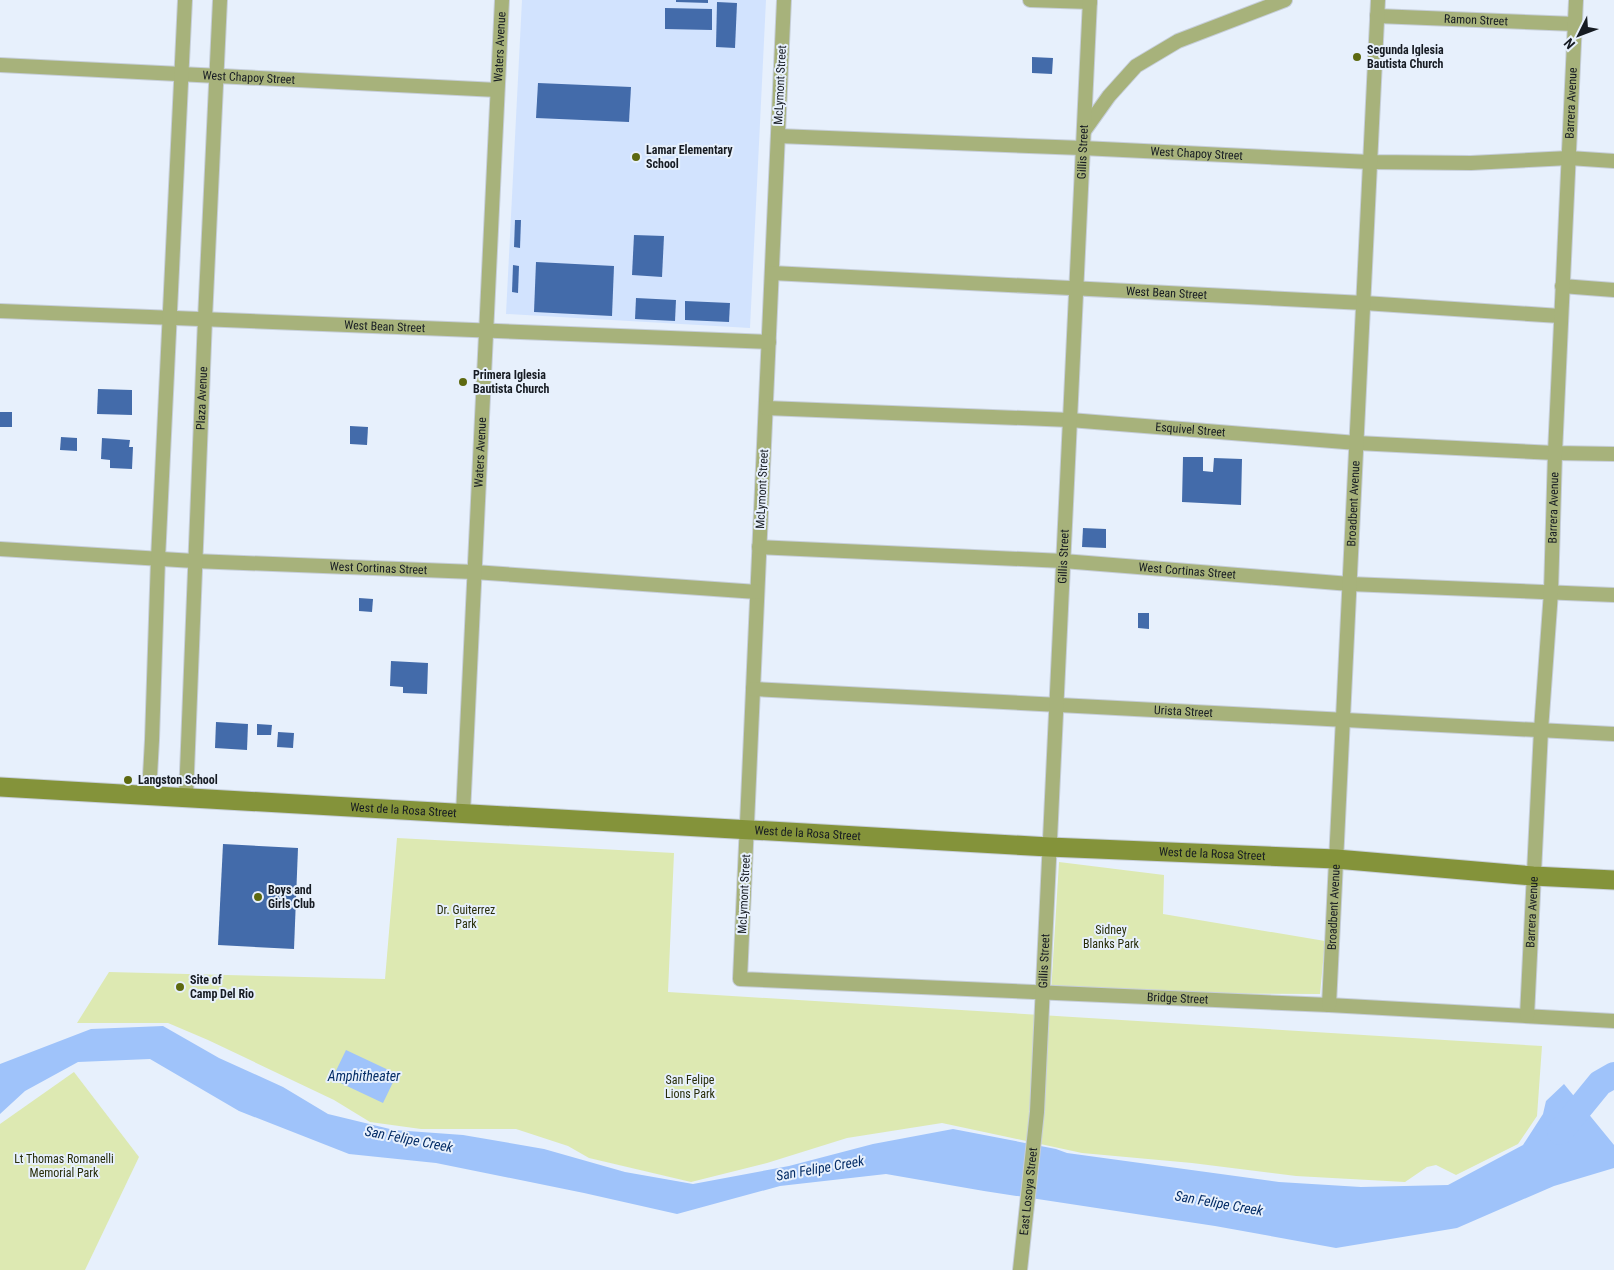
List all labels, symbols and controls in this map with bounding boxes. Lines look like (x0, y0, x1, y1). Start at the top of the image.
north arrow (1554, 10, 1604, 60)
street label: Waters Avenue (491, 11, 508, 82)
street label: Ramon Street (1444, 12, 1509, 28)
text: N (1561, 35, 1578, 52)
place label: Segunda Iglesia Bautista Church (1367, 43, 1444, 71)
street label: McLymont Street (771, 44, 789, 125)
marker: Segunda Iglesia Bautista Church (1351, 51, 1363, 63)
street label: Barrera Avenue (1563, 67, 1580, 139)
street label: West Chapoy Street (202, 68, 296, 87)
street label: Gillis Street (1074, 124, 1091, 180)
place label: Lamar Elementary School (646, 143, 733, 171)
street label: West Chapoy Street (1150, 144, 1244, 163)
marker: Lamar Elementary School (630, 151, 642, 163)
street label: West Bean Street (1126, 284, 1208, 302)
street label: West Bean Street (344, 318, 426, 335)
street label: Plaza Avenue (194, 366, 210, 430)
place label: Primera Iglesia Bautista Church (473, 368, 550, 396)
marker: Primera Iglesia Bautista Church (457, 376, 469, 388)
street label: Waters Avenue (472, 417, 489, 488)
street label: Esquivel Street (1155, 420, 1226, 439)
street label: McLymont Street (753, 448, 771, 529)
street label: Broadbent Avenue (1344, 460, 1363, 547)
street label: Barrera Avenue (1545, 471, 1561, 544)
street label: Gillis Street (1055, 529, 1072, 584)
street label: West Cortinas Street (329, 559, 428, 577)
street label: West Cortinas Street (1138, 560, 1237, 582)
street label: Urista Street (1154, 703, 1214, 720)
place label: Langston School (138, 773, 218, 787)
marker: Langston School (122, 774, 134, 786)
street label: West de la Rosa Street (350, 800, 457, 820)
street label: West de la Rosa Street (754, 823, 862, 843)
street label: West de la Rosa Street (1159, 845, 1266, 863)
street label: McLymont Street (735, 853, 753, 934)
street label: Broadbent Avenue (1325, 863, 1343, 950)
street label: Barrera Avenue (1523, 876, 1541, 948)
place label: Boys and Girls Club (268, 883, 315, 911)
marker: Boys and Girls Club (252, 891, 264, 903)
park label: Dr. Guiterrez Park (437, 903, 495, 931)
park label: Sidney Blanks Park (1083, 923, 1140, 951)
street label: Gillis Street (1036, 933, 1053, 989)
place label: Site of Camp Del Rio (190, 973, 254, 1001)
marker: Site of Camp Del Rio (174, 981, 186, 993)
street label: Bridge Street (1147, 990, 1209, 1007)
water label: Amphitheater (327, 1068, 401, 1084)
park label: San Felipe Lions Park (665, 1073, 716, 1101)
water label: San Felipe Creek (364, 1123, 455, 1156)
street label: East Losoya Street (1017, 1146, 1040, 1236)
park label: Lt Thomas Romanelli Memorial Park (14, 1152, 114, 1180)
water label: San Felipe Creek (775, 1152, 866, 1184)
water label: San Felipe Creek (1174, 1187, 1265, 1219)

